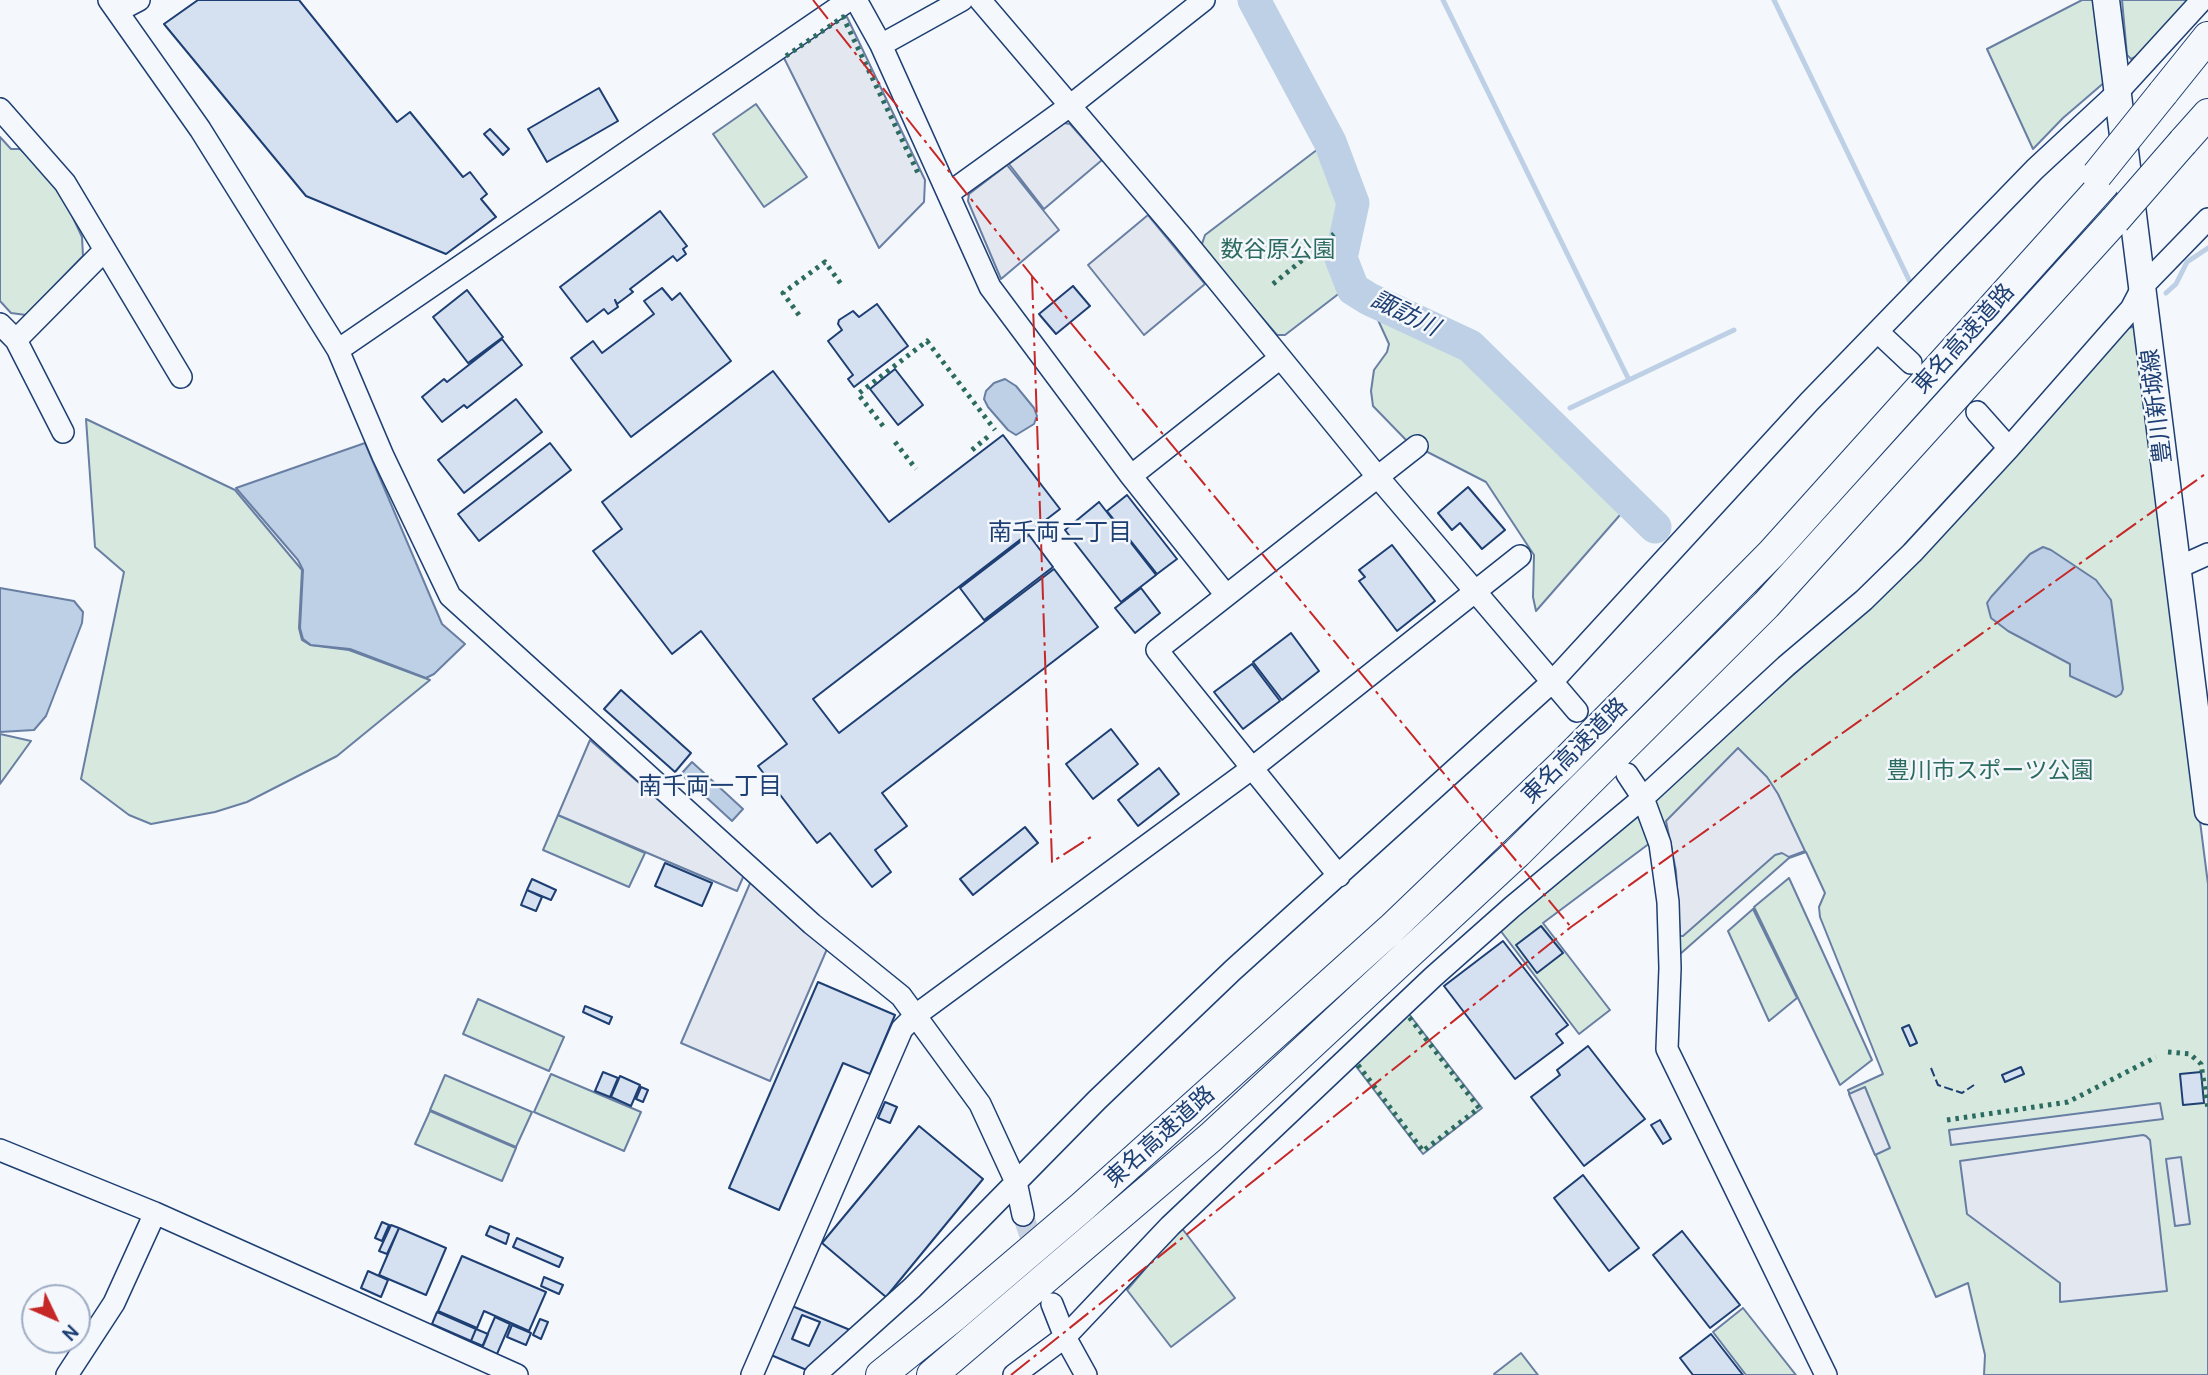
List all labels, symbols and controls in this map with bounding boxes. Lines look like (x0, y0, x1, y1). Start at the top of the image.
park label: 数谷原公園 (1221, 236, 1335, 264)
street label: 東名高速道路 (1908, 278, 2020, 400)
water label: 諏訪川 (1366, 285, 1444, 343)
street label: 豊川新城線 (2136, 347, 2178, 465)
district label: 南千両二丁目 (988, 519, 1132, 547)
street label: 東名高速道路 (1516, 692, 1634, 810)
park label: 豊川市スポーツ公園 (1887, 757, 2093, 785)
district label: 南千両一丁目 (638, 773, 782, 801)
street label: 東名高速道路 (1099, 1081, 1221, 1193)
north arrow (21, 1284, 91, 1354)
text: N (57, 1320, 83, 1345)

